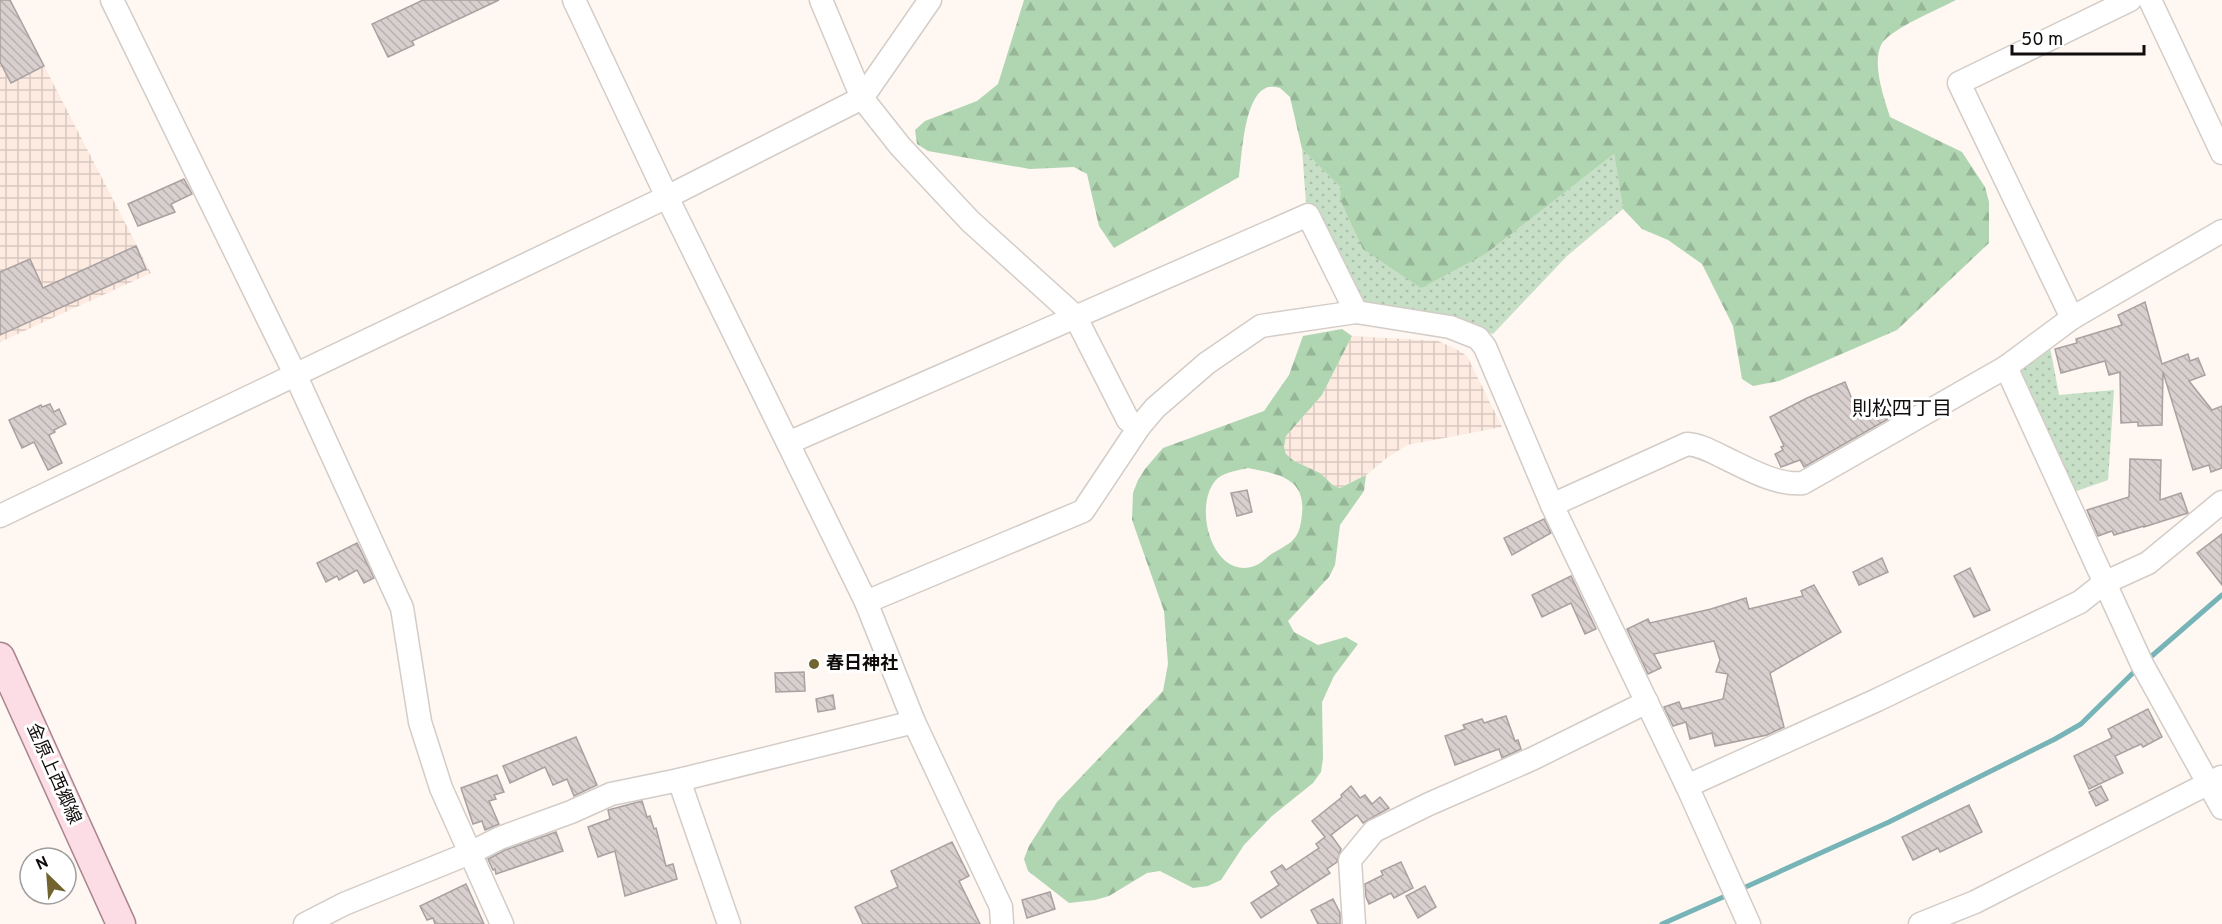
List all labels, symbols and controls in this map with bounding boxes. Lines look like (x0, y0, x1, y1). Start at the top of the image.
scale bar (2012, 18, 2144, 56)
text: 50 m (2021, 29, 2063, 52)
district label: 則松四丁目 (1852, 397, 1952, 423)
place label: 春日神社 (826, 653, 898, 676)
marker: 春日神社 (807, 657, 821, 671)
street label: 金原上西郷線 (21, 720, 85, 828)
north arrow (18, 846, 78, 906)
text: N (33, 853, 52, 876)

